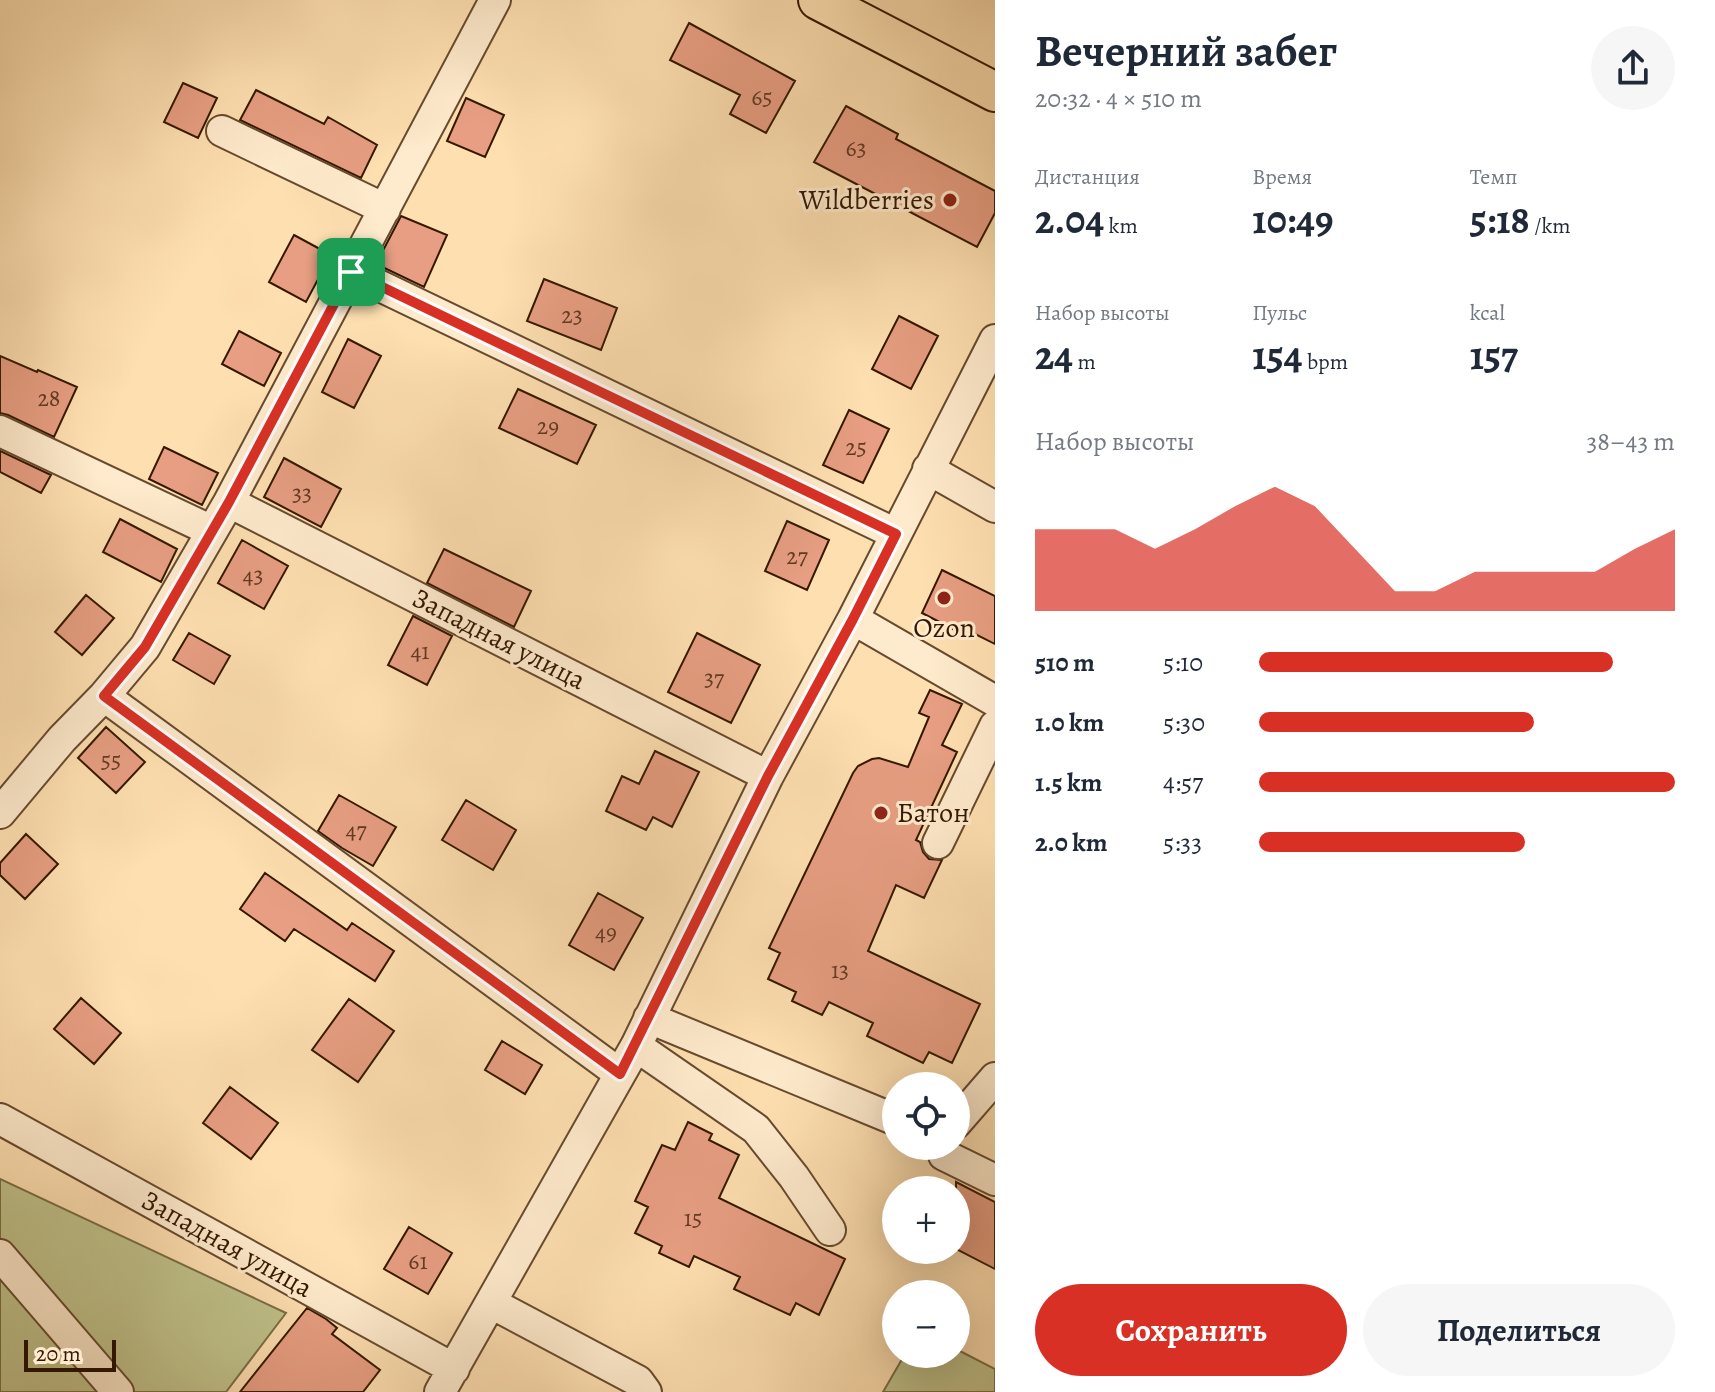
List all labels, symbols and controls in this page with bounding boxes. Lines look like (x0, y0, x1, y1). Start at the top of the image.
text: Вечерний забег (1035, 21, 1337, 81)
button: share (1591, 26, 1675, 110)
house number: 65 (751, 81, 773, 113)
text: 20:32 · 4 × 510 m (1035, 81, 1202, 116)
house number: 63 (845, 132, 867, 164)
text: Дистанция (1035, 162, 1140, 192)
text: Время (1252, 162, 1312, 192)
text: Темп (1470, 162, 1518, 192)
place label: Wildberries (798, 181, 934, 219)
marker: Wildberries (941, 191, 959, 209)
text: 2.04 (1035, 192, 1104, 247)
text: 10:49 (1252, 192, 1334, 247)
text: 5:18 (1470, 192, 1530, 247)
text: km (1104, 211, 1138, 241)
text: /km (1530, 211, 1571, 241)
pin (317, 238, 385, 306)
icon: arrive (329, 250, 373, 294)
text: Набор высоты (1035, 298, 1170, 328)
text: Пульс (1252, 298, 1307, 328)
text: kcal (1470, 298, 1505, 328)
house number: 23 (561, 299, 583, 331)
text: 24 (1035, 328, 1073, 383)
text: 154 (1252, 328, 1303, 383)
text: 157 (1470, 328, 1518, 383)
text: m (1073, 347, 1096, 377)
text: bpm (1303, 347, 1348, 377)
house number: 28 (37, 382, 61, 414)
house number: 29 (537, 410, 559, 442)
text: Набор высоты (1035, 424, 1194, 459)
text: 38–43 m (1586, 424, 1675, 459)
house number: 25 (845, 431, 867, 463)
house number: 33 (292, 477, 312, 509)
house number: 27 (786, 540, 809, 572)
house number: 43 (243, 559, 263, 591)
street label: Западная улица (406, 579, 592, 699)
marker: Ozon (935, 589, 953, 607)
place label: Ozon (913, 609, 975, 647)
house number: 41 (410, 635, 430, 667)
text: 510 m (1035, 645, 1095, 680)
text: 5:10 (1163, 645, 1203, 680)
house number: 37 (704, 662, 725, 694)
text: 1.0 km (1035, 705, 1104, 740)
text: 5:30 (1163, 705, 1205, 740)
house number: 55 (101, 744, 121, 776)
text: 1.5 km (1035, 765, 1102, 800)
text: 4:57 (1163, 765, 1203, 800)
place label: Батон (897, 794, 970, 832)
marker: Батон (872, 804, 890, 822)
house number: 47 (346, 814, 367, 846)
text: 2.0 km (1035, 825, 1108, 860)
text: 5:33 (1163, 825, 1202, 860)
house number: 49 (595, 916, 617, 948)
house number: 13 (831, 954, 849, 986)
map controls (882, 1072, 970, 1368)
button: locate (882, 1072, 970, 1160)
button: + (882, 1176, 970, 1264)
street label: Западная улица (135, 1181, 319, 1307)
house number: 15 (684, 1202, 702, 1234)
house number: 61 (408, 1245, 428, 1277)
button: − (882, 1280, 970, 1368)
button: Сохранить (1035, 1284, 1347, 1376)
button: Поделиться (1363, 1284, 1675, 1376)
scale bar (24, 1336, 116, 1372)
text: 20 m (36, 1339, 81, 1369)

